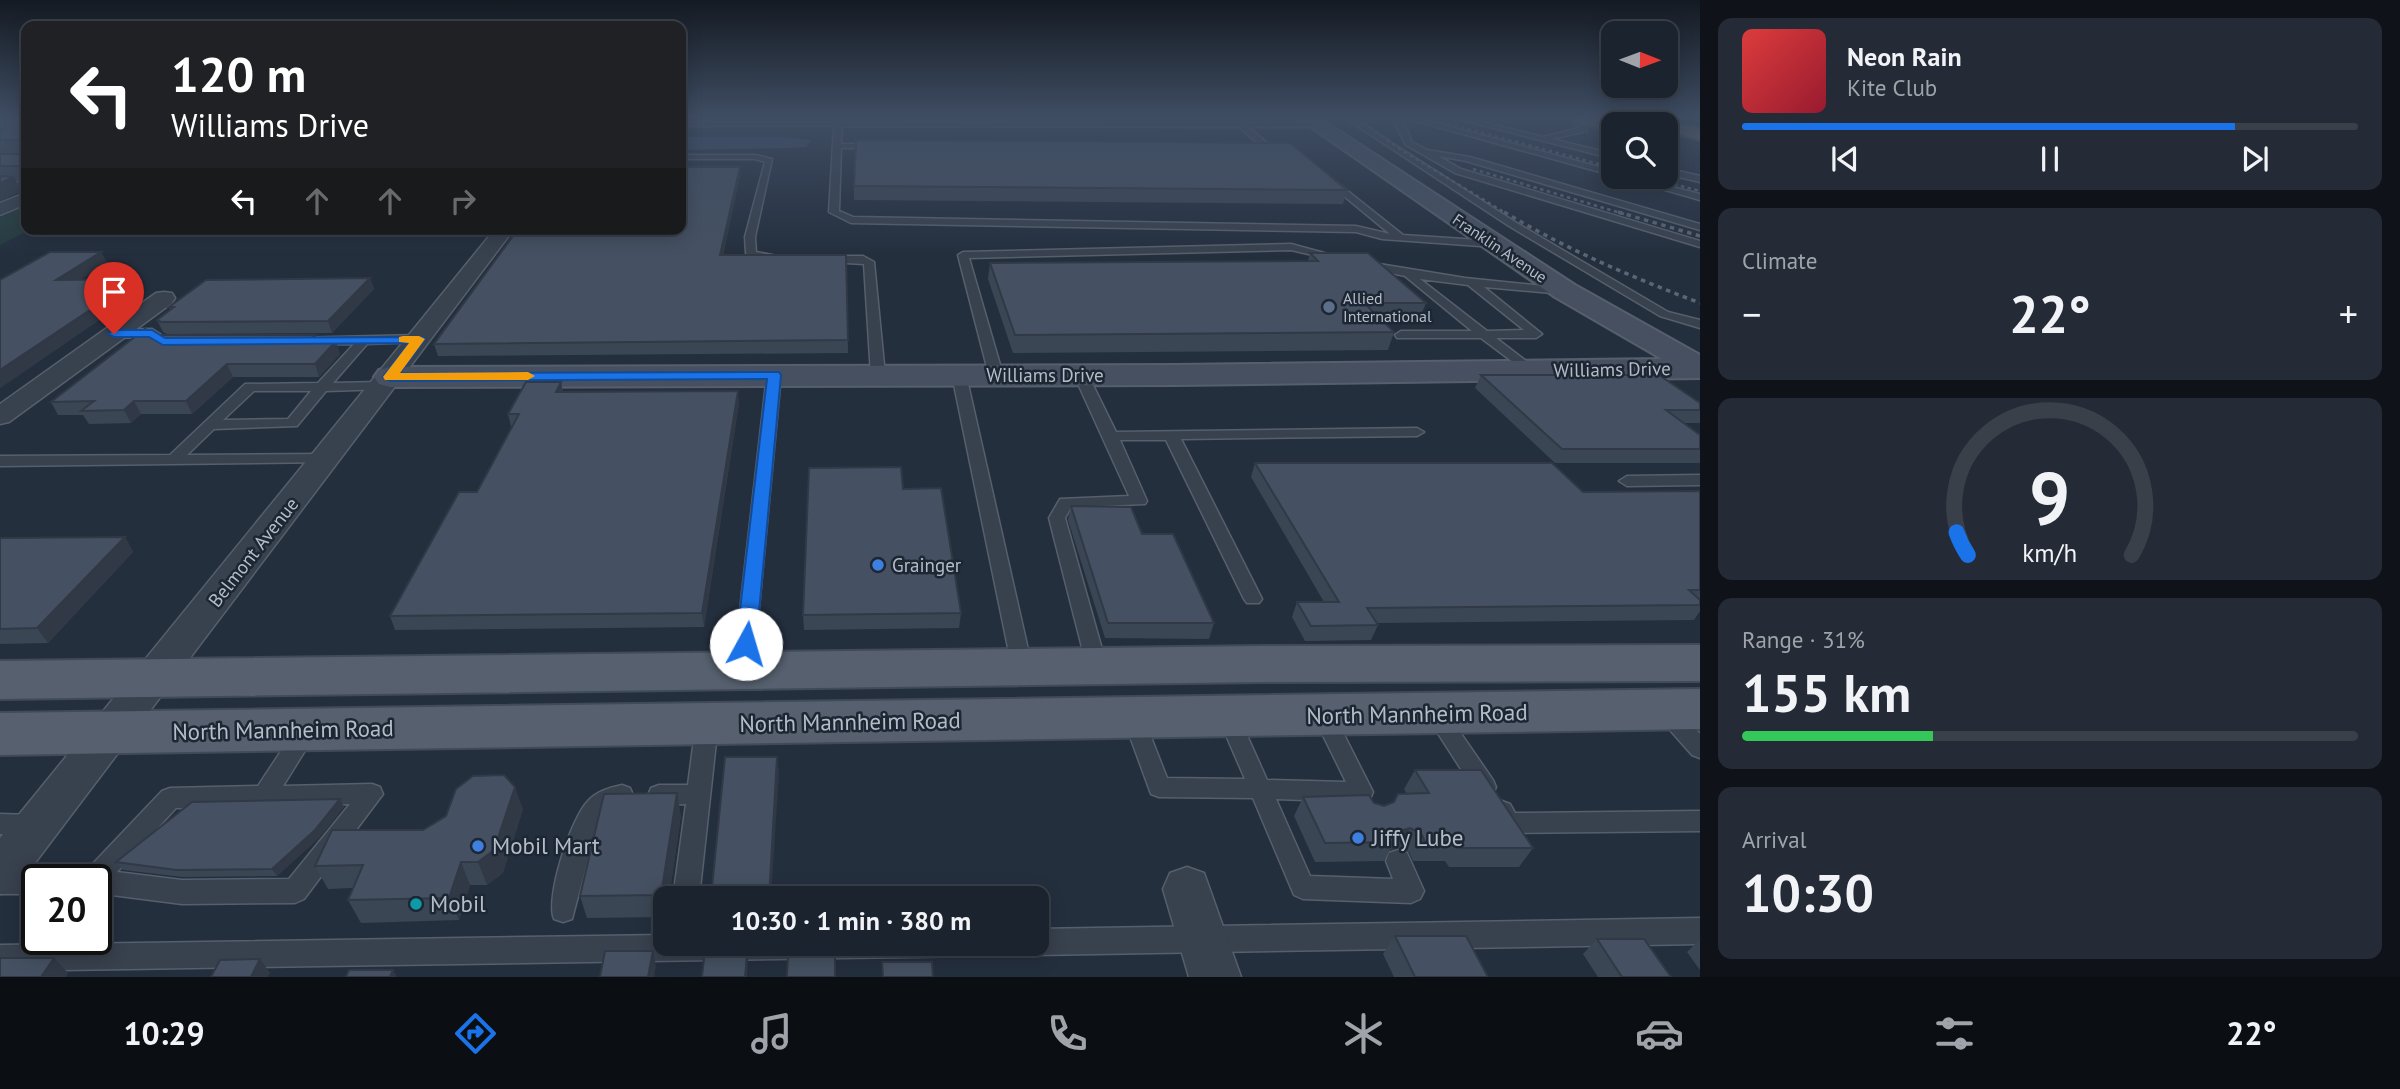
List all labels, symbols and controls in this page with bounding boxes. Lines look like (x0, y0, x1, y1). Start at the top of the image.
north arrow (1601, 21, 1678, 98)
map controls (1601, 21, 1678, 189)
text: Neon Rain (1847, 40, 1962, 73)
text: 120 m (171, 42, 306, 106)
icon: left (56, 49, 147, 140)
text: Kite Club (1847, 73, 1937, 102)
text: Williams Drive (171, 104, 369, 146)
button: search (1601, 112, 1678, 189)
icon: previous (1826, 140, 1864, 178)
icon: pause (2031, 140, 2069, 178)
icon: next (2236, 140, 2274, 178)
icon: left (225, 182, 263, 220)
icon: ahead (298, 182, 336, 220)
icon: ahead (371, 182, 409, 220)
icon: right (444, 182, 482, 220)
street label: Franklin Avenue (1449, 209, 1551, 287)
text: Climate (1742, 246, 1817, 275)
pin (84, 262, 144, 334)
icon: arrive (95, 273, 133, 311)
text: 22° (2009, 280, 2091, 347)
place label: Allied International (1343, 288, 1432, 326)
text: − (1742, 289, 1761, 338)
text: + (2339, 289, 2358, 338)
marker: Allied International (1321, 299, 1337, 315)
street label: Williams Drive (1553, 356, 1671, 382)
street label: Williams Drive (986, 363, 1104, 387)
text: 9 (2029, 451, 2071, 545)
street label: Belmont Avenue (203, 492, 303, 612)
text: km/h (2023, 536, 2077, 568)
place label: Grainger (892, 553, 962, 577)
marker: Grainger (870, 557, 886, 573)
position arrow (709, 607, 783, 681)
text: Range · 31% (1742, 625, 1865, 654)
text: 155 km (1742, 659, 1911, 726)
street label: North Mannheim Road (1306, 697, 1528, 730)
street label: North Mannheim Road (739, 705, 961, 738)
street label: North Mannheim Road (172, 713, 394, 746)
place label: Jiffy Lube (1371, 823, 1464, 852)
text: Arrival (1742, 825, 1806, 854)
marker: Jiffy Lube (1350, 830, 1366, 846)
place label: Mobil Mart (492, 831, 600, 860)
marker: Mobil Mart (470, 838, 486, 854)
text: 10:30 (1742, 859, 1874, 926)
speed limit sign: 20 (21, 864, 112, 955)
place label: Mobil (430, 889, 486, 918)
marker: Mobil (408, 896, 424, 912)
text: 10:30 · 1 min · 380 m (731, 904, 971, 937)
icon: directions (451, 1009, 500, 1058)
icon: music (747, 1009, 796, 1058)
icon: phone (1043, 1009, 1092, 1058)
icon: climate (1339, 1009, 1388, 1058)
icon: car (1635, 1009, 1684, 1058)
icon: filters (1930, 1009, 1979, 1058)
text: 10:29 (123, 1012, 205, 1054)
text: 22° (2226, 1012, 2277, 1054)

